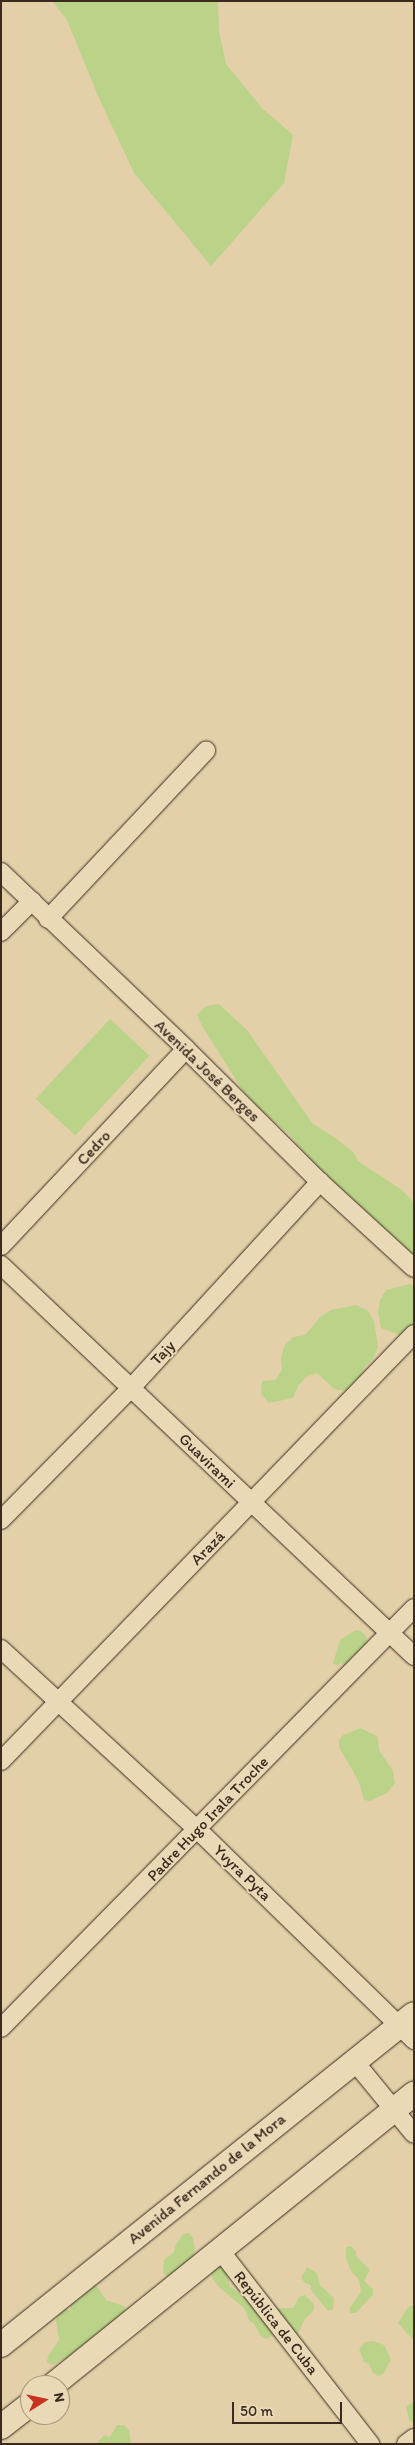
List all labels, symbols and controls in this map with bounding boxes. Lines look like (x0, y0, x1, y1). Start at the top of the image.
street label: Avenida José Berges (150, 1016, 264, 1126)
street label: Cedro (73, 1126, 115, 1170)
street label: Tajy (147, 1337, 179, 1369)
street label: Guavirami (175, 1429, 239, 1493)
street label: Arazá (187, 1527, 229, 1569)
street label: Padre Hugo Irala Troche (144, 1753, 272, 1885)
street label: Yvyra Pyta (209, 1841, 275, 1905)
street label: Avenida Fernando de la Mora (124, 2109, 290, 2249)
street label: República de Cuba (230, 2267, 322, 2379)
north arrow (20, 2375, 70, 2425)
text: N (50, 2391, 68, 2404)
scale bar (235, 2392, 345, 2424)
text: 50 m (240, 2402, 273, 2420)

